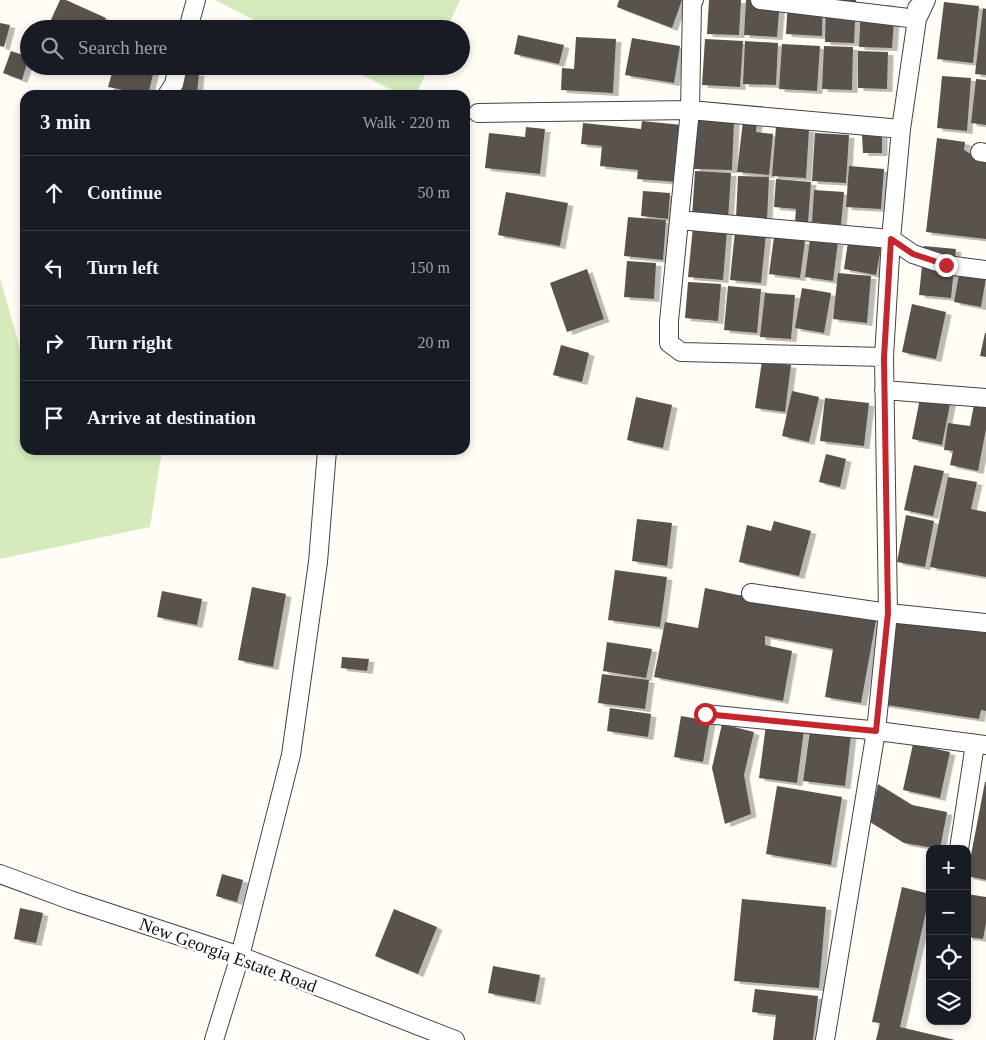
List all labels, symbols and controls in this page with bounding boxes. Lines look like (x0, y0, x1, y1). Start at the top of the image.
search box (20, 20, 470, 75)
icon: search (38, 34, 66, 62)
text: Search here (78, 37, 167, 58)
text: 3 min (40, 110, 91, 134)
text: Walk · 220 m (363, 114, 450, 131)
icon: ahead (40, 179, 68, 207)
text: Continue (87, 182, 162, 203)
text: 50 m (418, 184, 450, 201)
icon: left (40, 254, 68, 282)
route end (935, 254, 958, 277)
text: Turn left (87, 257, 159, 278)
text: 150 m (410, 259, 450, 276)
icon: right (40, 329, 68, 357)
text: Turn right (87, 332, 172, 353)
text: 20 m (418, 334, 450, 351)
icon: arrive (40, 404, 68, 432)
text: Arrive at destination (87, 407, 256, 428)
route start (694, 703, 717, 726)
map controls (926, 845, 971, 1025)
button: + (926, 845, 971, 890)
button: − (926, 890, 971, 935)
street label: New Georgia Estate Road (137, 914, 319, 996)
button: locate (926, 935, 971, 980)
button: layers (926, 980, 971, 1025)

